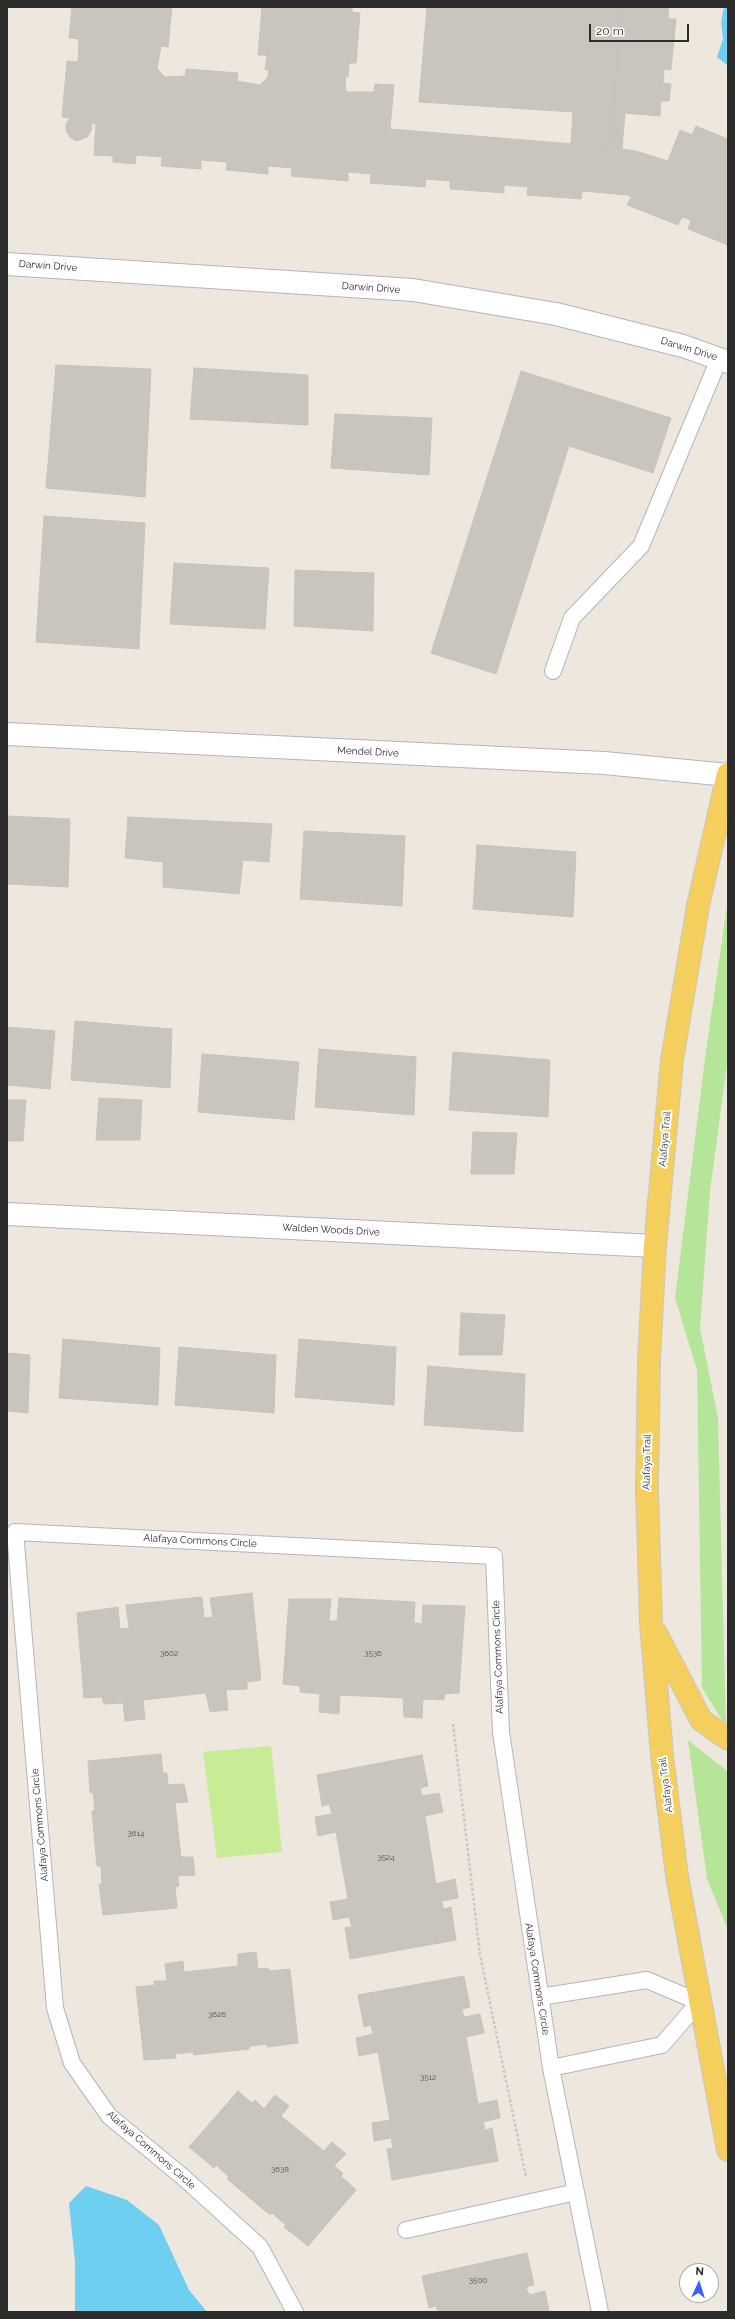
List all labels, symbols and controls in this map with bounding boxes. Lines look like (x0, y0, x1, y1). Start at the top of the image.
scale bar (591, 16, 691, 42)
text: 20 m (596, 24, 624, 38)
street label: Darwin Drive (18, 258, 78, 274)
street label: Darwin Drive (341, 280, 401, 296)
street label: Darwin Drive (659, 335, 719, 363)
street label: Mendel Drive (337, 744, 399, 760)
street label: Alafaya Trail (657, 1111, 673, 1167)
street label: Walden Woods Drive (282, 1221, 380, 1239)
street label: Alafaya Trail (641, 1434, 653, 1490)
street label: Alafaya Commons Circle (143, 1532, 257, 1550)
street label: Alafaya Commons Circle (490, 1600, 506, 1714)
house number: 3602 (160, 1649, 178, 1659)
house number: 3536 (364, 1649, 382, 1659)
street label: Alafaya Trail (657, 1757, 675, 1813)
street label: Alafaya Commons Circle (29, 1768, 51, 1882)
house number: 3614 (128, 1829, 144, 1839)
house number: 3524 (377, 1853, 395, 1863)
street label: Alafaya Commons Circle (522, 1922, 552, 2036)
house number: 3626 (208, 2010, 226, 2020)
house number: 3512 (420, 2073, 436, 2083)
street label: Alafaya Commons Circle (104, 2108, 198, 2192)
house number: 3638 (271, 2165, 289, 2175)
north arrow (679, 2263, 719, 2303)
text: N (695, 2265, 704, 2278)
house number: 3500 (469, 2276, 487, 2286)

